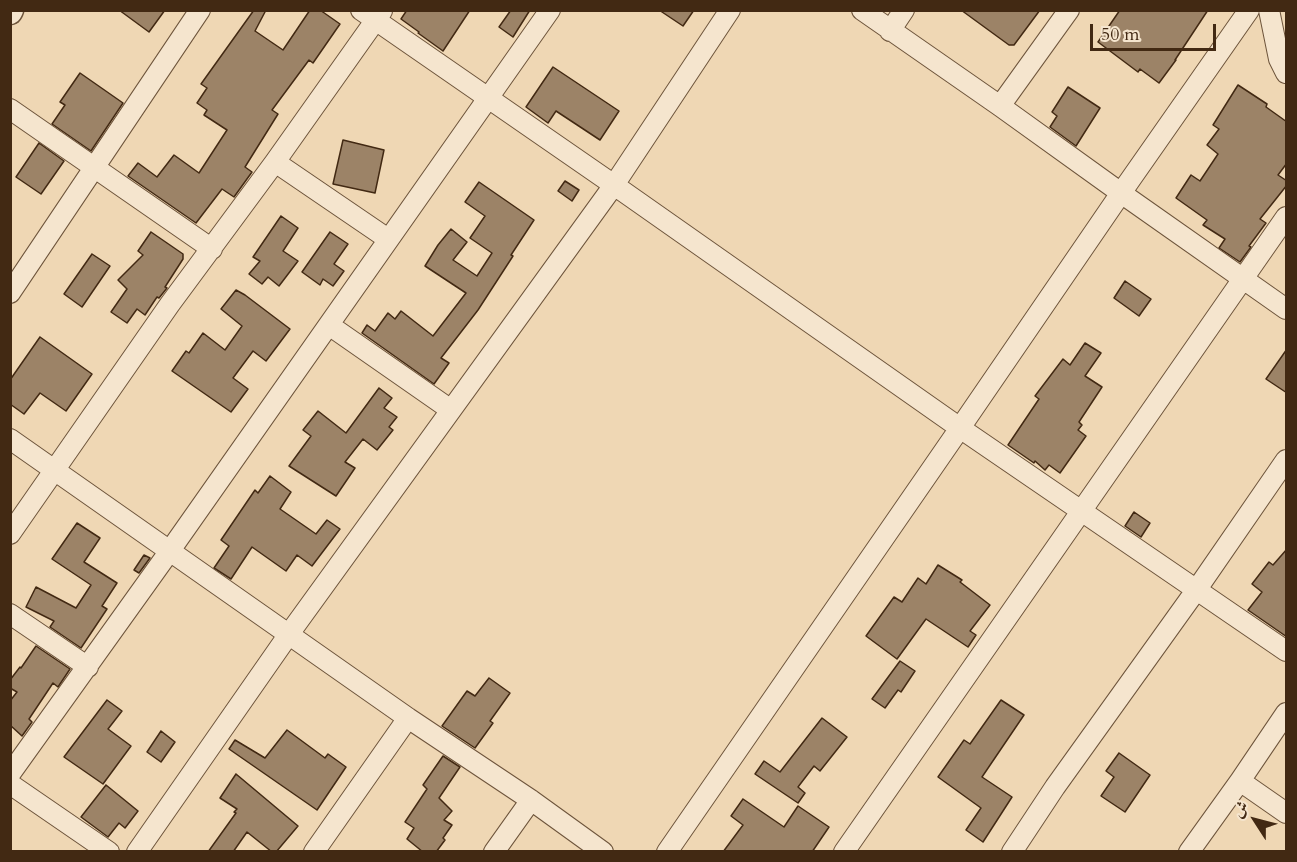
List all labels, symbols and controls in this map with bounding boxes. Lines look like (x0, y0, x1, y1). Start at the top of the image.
scale bar (1093, 12, 1219, 50)
text: 50 m (1101, 22, 1140, 47)
north arrow (1225, 790, 1285, 850)
text: ش (1227, 797, 1254, 822)

